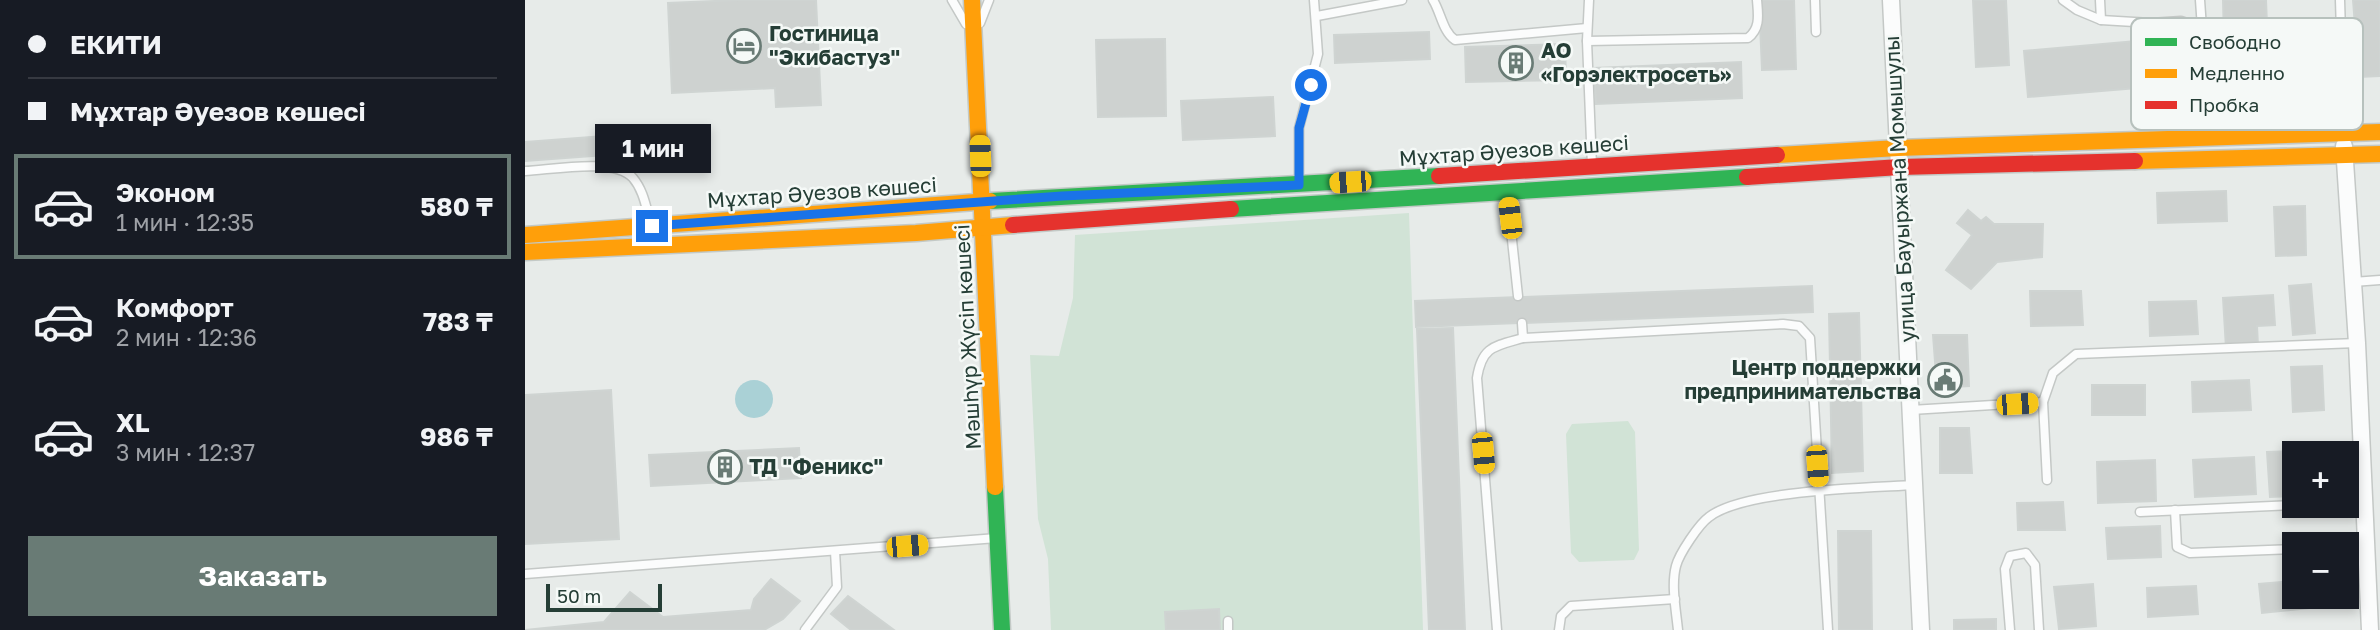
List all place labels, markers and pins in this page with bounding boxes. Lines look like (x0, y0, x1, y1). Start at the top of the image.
place label: Гостиница "Экибастуз" (769, 20, 900, 70)
hotel icon: Гостиница "Экибастуз" (725, 27, 763, 65)
place label: АО «Горэлектросеть» (1541, 37, 1731, 87)
building icon: АО «Горэлектросеть» (1497, 44, 1535, 82)
place label: Центр поддержки предпринимательства (1685, 354, 1921, 404)
public building icon: Центр поддержки предпринимательства (1926, 361, 1964, 399)
building icon: ТД "Феникс" (706, 448, 744, 486)
place label: ТД "Феникс" (749, 453, 883, 479)

